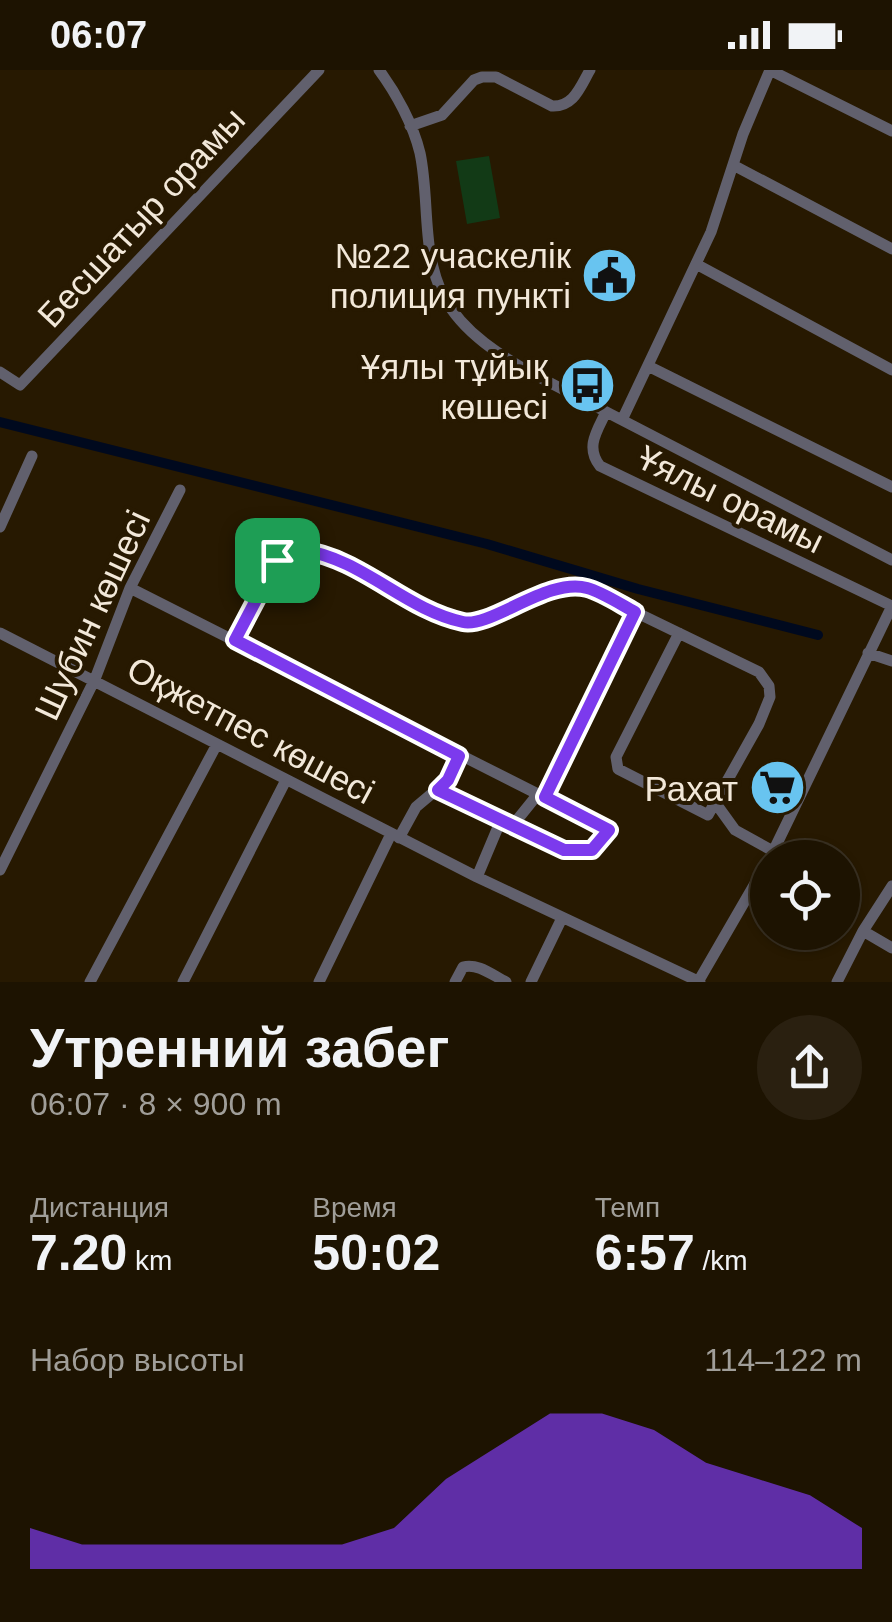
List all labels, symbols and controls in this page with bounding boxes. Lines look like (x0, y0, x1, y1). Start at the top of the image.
text: 06:07 (50, 14, 147, 56)
street label: Бесшатыр орамы (30, 100, 252, 334)
place label: №22 учаскелік полиция пункті (330, 236, 572, 315)
public building icon: №22 учаскелік полиция пункті (580, 245, 640, 305)
place label: Ұялы тұйық көшесі (361, 347, 549, 426)
bus stop icon: Ұялы тұйық көшесі (557, 356, 617, 416)
street label: Ұялы орамы (632, 437, 830, 561)
street label: Шубин көшесі (27, 504, 157, 726)
pin (235, 518, 320, 603)
icon: arrive (250, 533, 305, 588)
street label: Оқжетпес көшесі (121, 649, 381, 811)
supermarket icon: Рахат (747, 758, 807, 818)
place label: Рахат (645, 769, 738, 808)
map controls (750, 840, 860, 950)
button: locate (750, 840, 860, 950)
button: share (757, 1015, 862, 1120)
text: Утренний забег (30, 1017, 449, 1079)
text: 06:07 · 8 × 900 m (30, 1086, 282, 1122)
text: Дистанция (30, 1192, 169, 1223)
text: Время (312, 1192, 397, 1223)
text: Темп (595, 1192, 660, 1223)
text: 7.20 (30, 1225, 127, 1281)
text: 50:02 (312, 1225, 440, 1281)
text: 6:57 (595, 1225, 695, 1281)
text: km (127, 1245, 172, 1276)
text: /km (695, 1245, 748, 1276)
text: Набор высоты (30, 1342, 245, 1378)
text: 114–122 m (704, 1342, 862, 1378)

